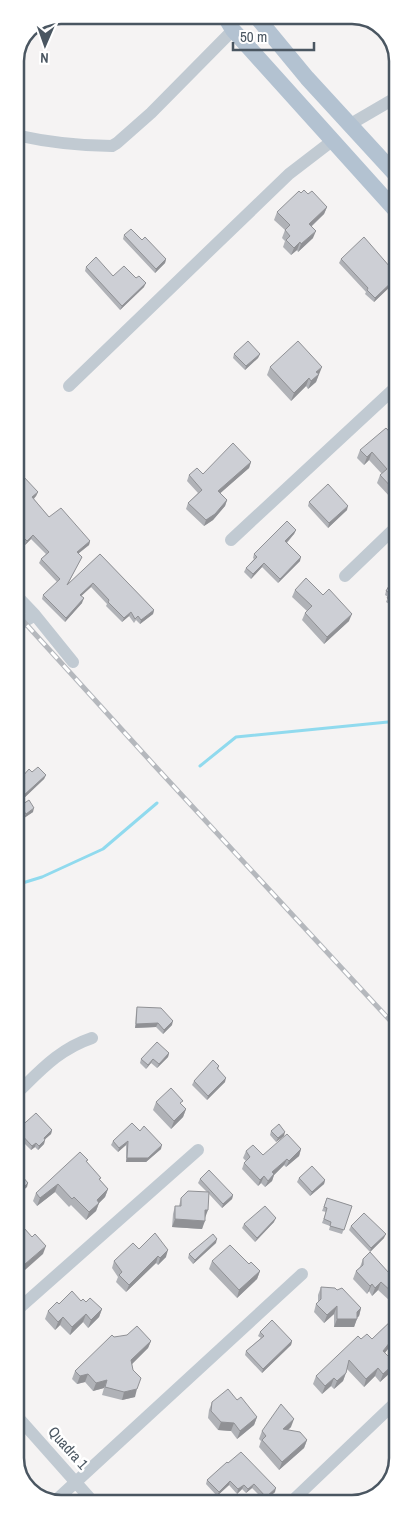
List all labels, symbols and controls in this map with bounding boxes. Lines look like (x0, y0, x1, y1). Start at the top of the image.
north arrow (20, 20, 70, 70)
scale bar (233, 20, 314, 52)
text: 50 m (240, 26, 267, 47)
text: N (40, 49, 49, 67)
street label: Quadra 1 (43, 1422, 93, 1474)

